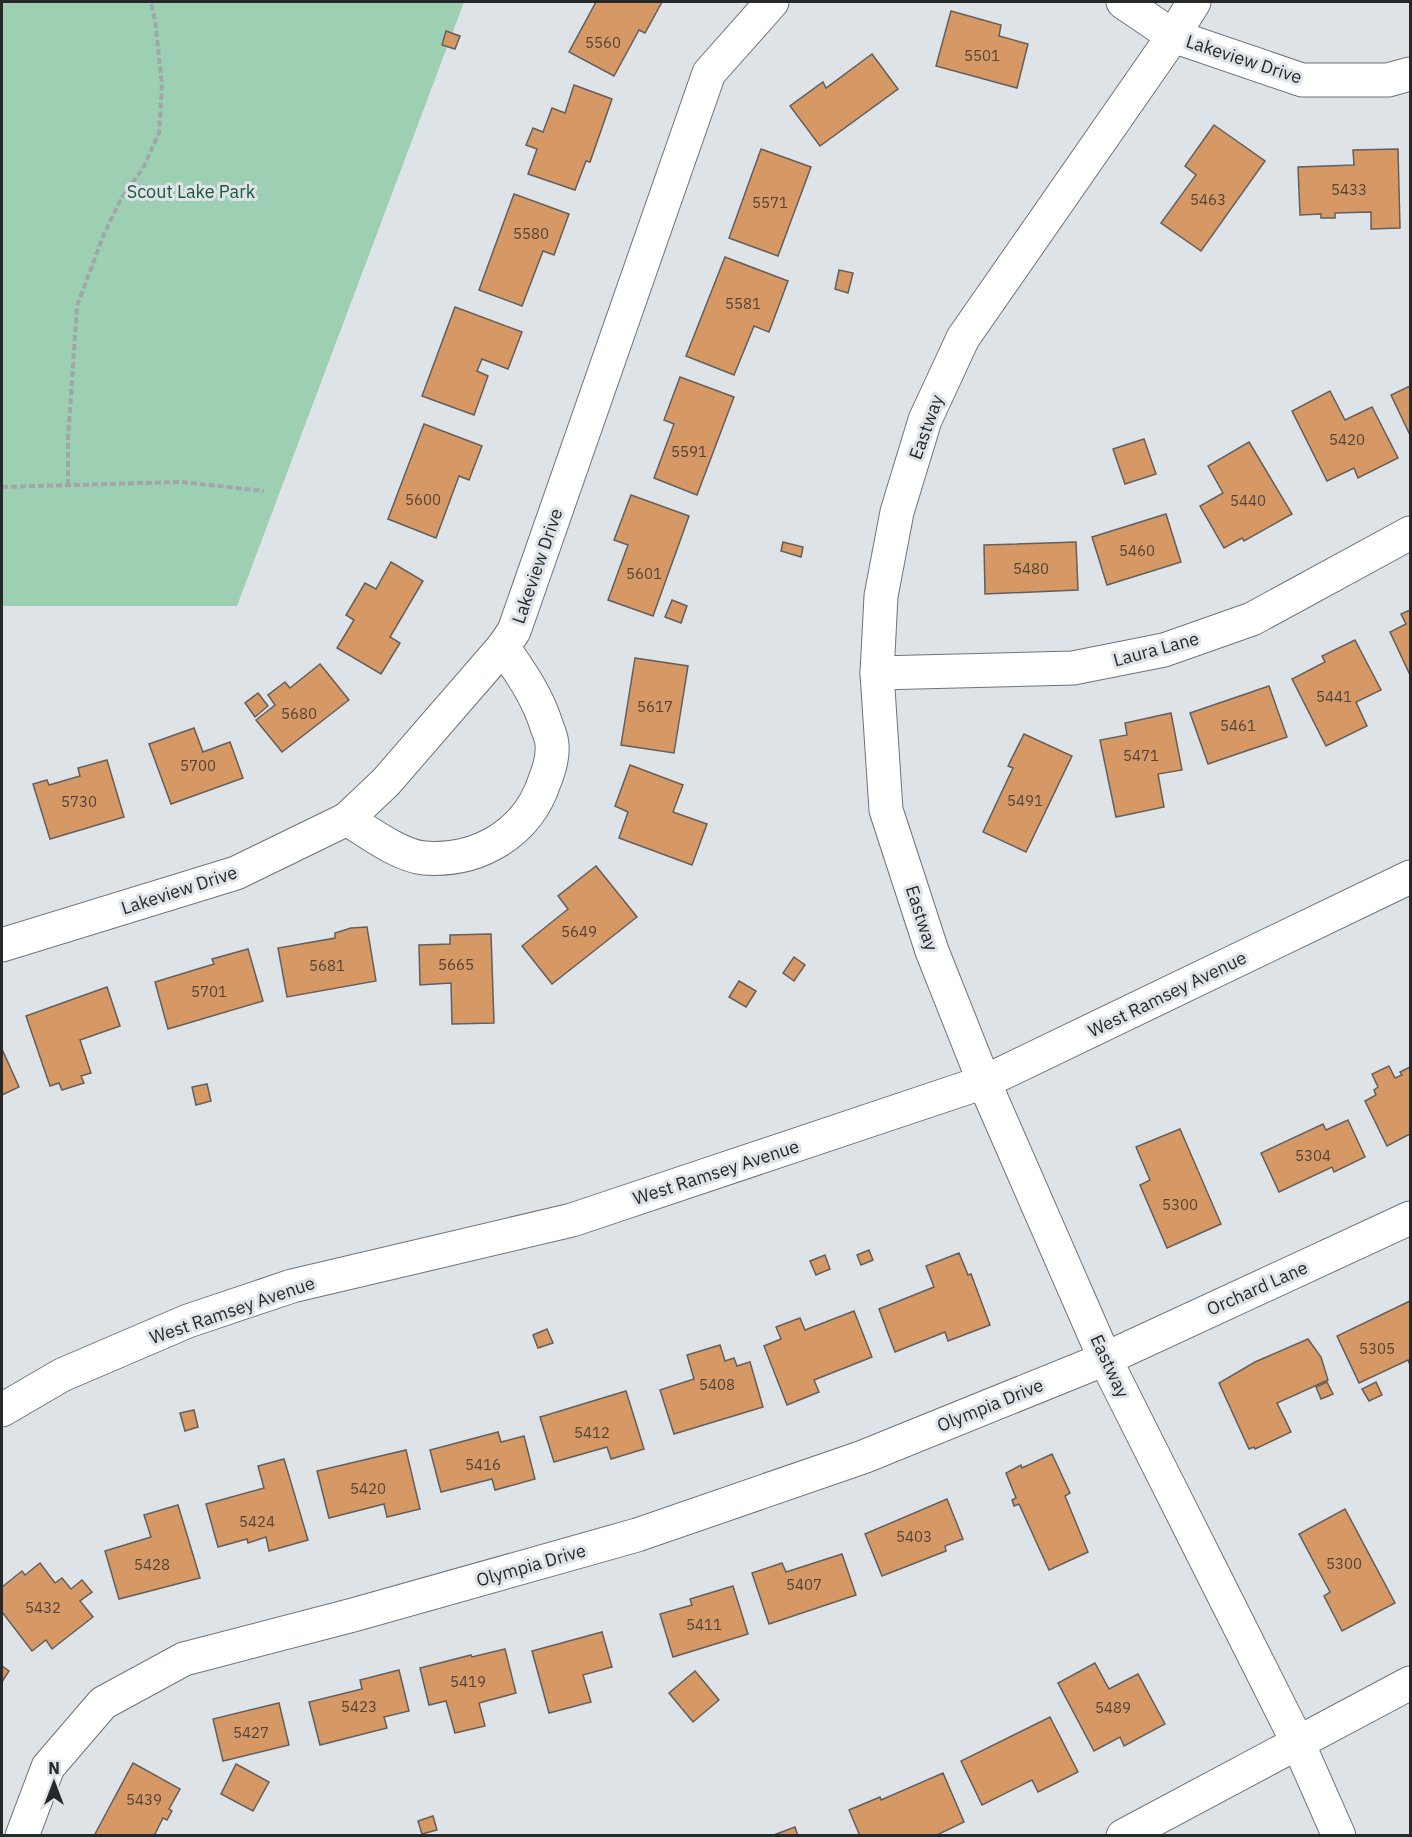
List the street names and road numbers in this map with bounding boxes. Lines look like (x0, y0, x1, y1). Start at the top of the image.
street label: Lakeview Drive (1183, 29, 1305, 89)
street label: Eastway (904, 391, 948, 463)
street label: Lakeview Drive (507, 505, 568, 627)
street label: Laura Lane (1111, 626, 1202, 671)
street label: Lakeview Drive (118, 860, 240, 920)
street label: Eastway (901, 882, 943, 954)
street label: West Ramsey Avenue (1084, 946, 1250, 1042)
street label: West Ramsey Avenue (630, 1134, 802, 1210)
street label: Orchard Lane (1203, 1255, 1311, 1320)
street label: West Ramsey Avenue (146, 1271, 318, 1349)
street label: Eastway (1085, 1331, 1135, 1401)
street label: Olympia Drive (933, 1373, 1047, 1437)
street label: Olympia Drive (474, 1538, 588, 1592)

